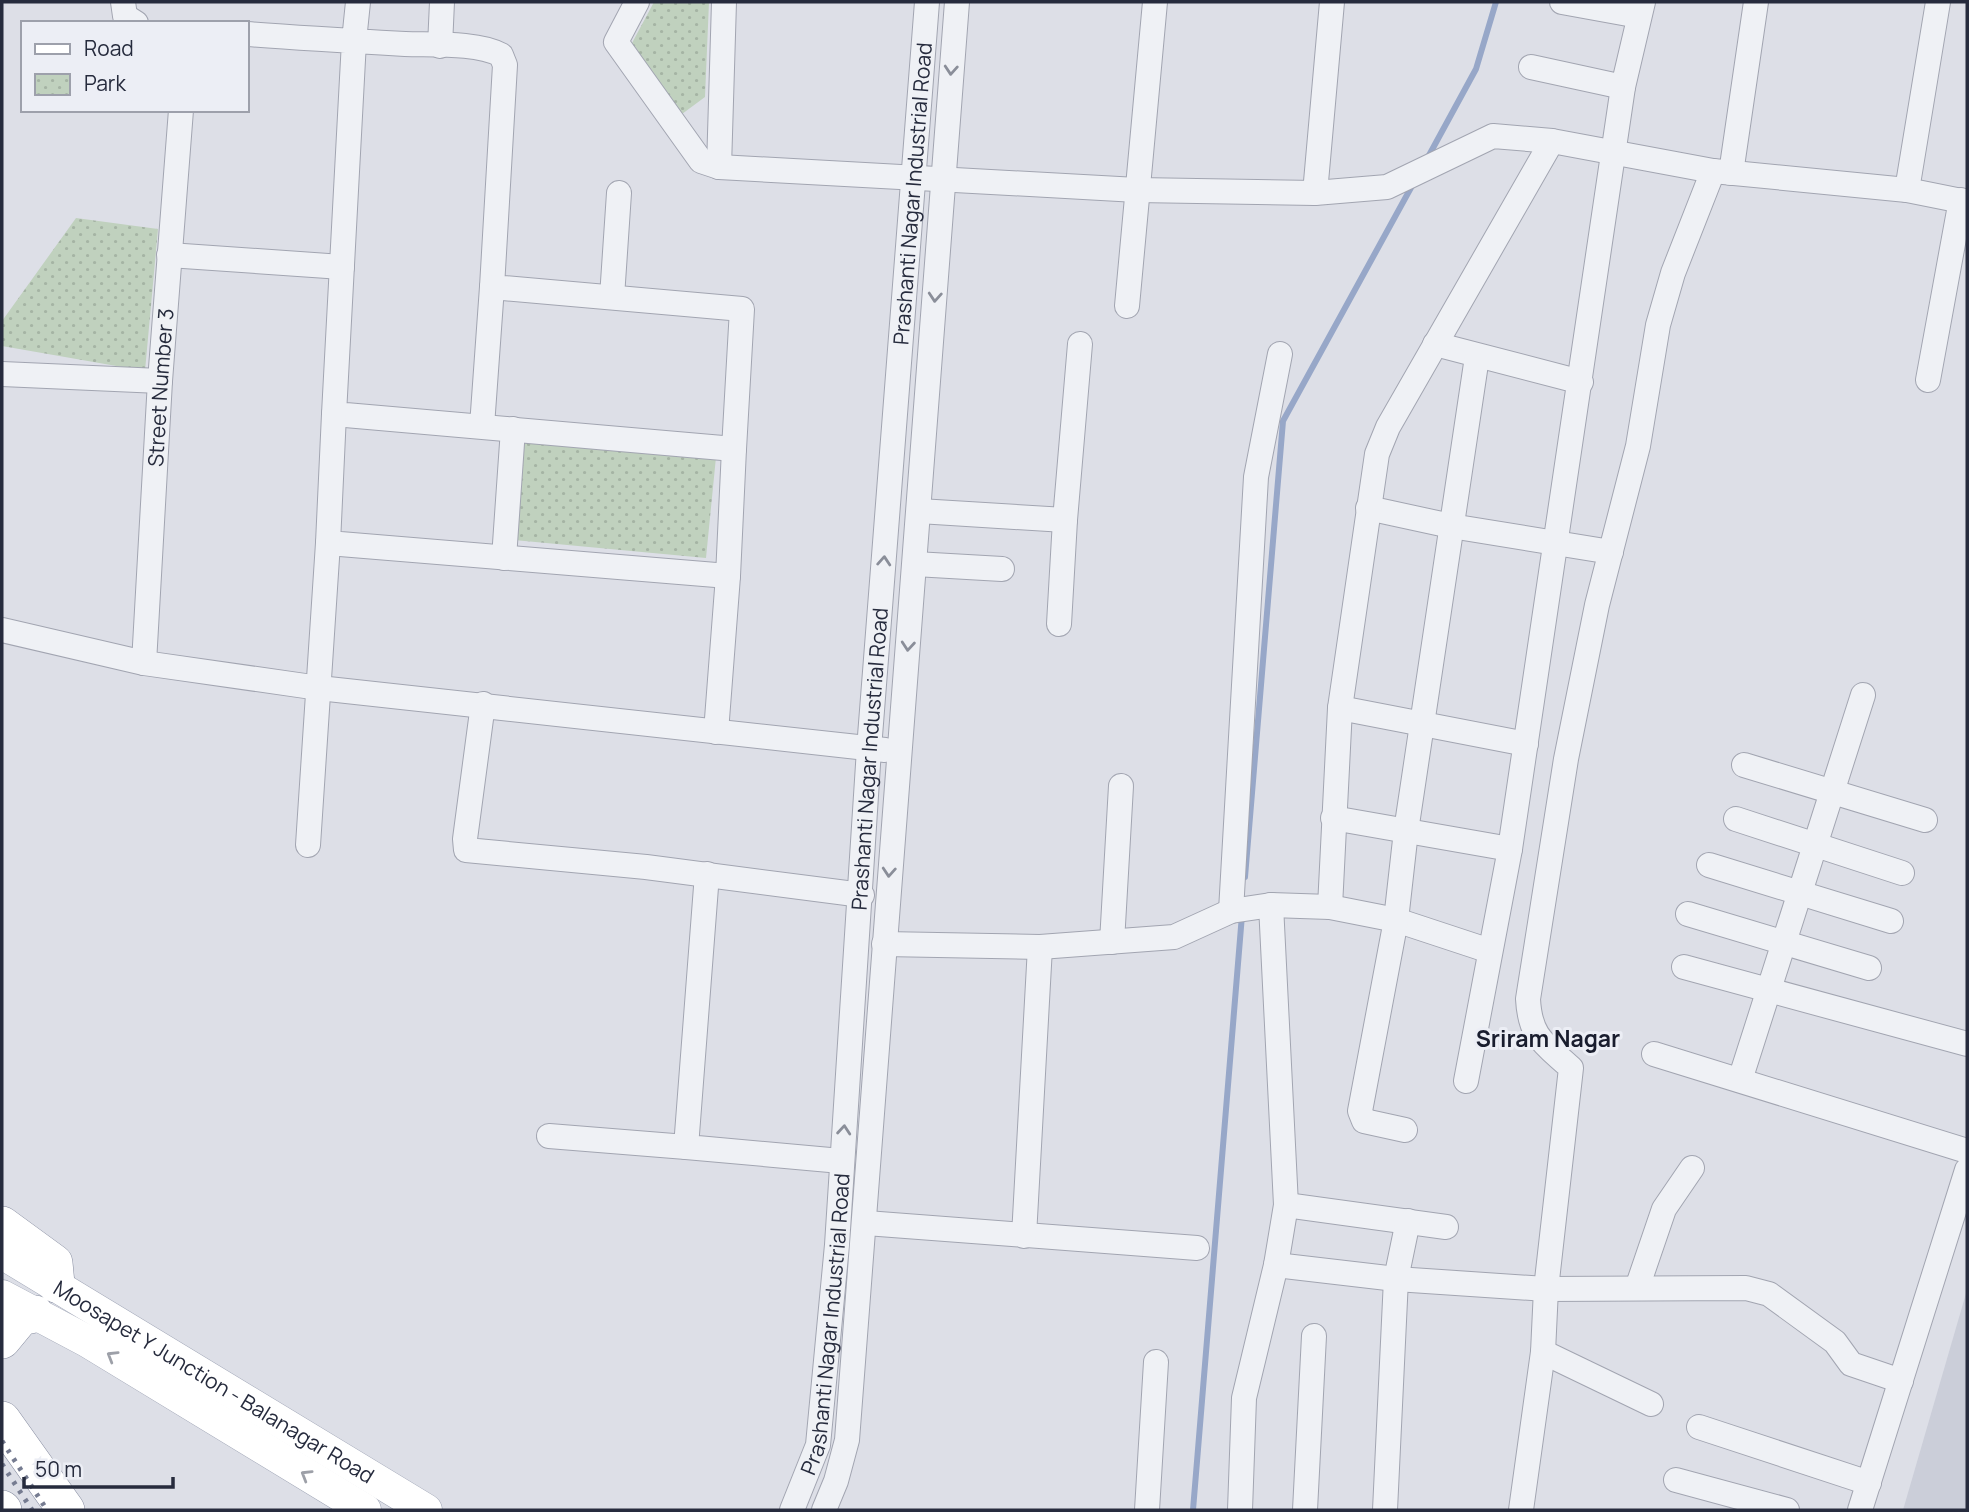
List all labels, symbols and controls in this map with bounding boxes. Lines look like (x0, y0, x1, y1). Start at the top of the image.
legend (21, 21, 248, 112)
text: Road (84, 34, 134, 62)
street label: Prashanti Nagar Industrial Road (886, 41, 938, 346)
one-way arrow (944, 65, 959, 76)
text: Park (84, 69, 126, 97)
one-way arrow (927, 291, 942, 302)
street label: Street Number 3 (141, 307, 180, 467)
one-way arrow (876, 555, 891, 566)
street label: Prashanti Nagar Industrial Road (845, 607, 894, 911)
one-way arrow (901, 640, 916, 651)
one-way arrow (882, 867, 897, 878)
district label: Sriram Nagar (1476, 1022, 1620, 1054)
one-way arrow (836, 1124, 851, 1135)
street label: Prashanti Nagar Industrial Road (794, 1172, 856, 1479)
street label: Moosapet Y Junction - Balanagar Road (49, 1274, 380, 1489)
one-way arrow (107, 1352, 120, 1365)
scale bar (24, 1446, 173, 1490)
text: 50 m (35, 1455, 82, 1483)
one-way arrow (301, 1470, 314, 1483)

